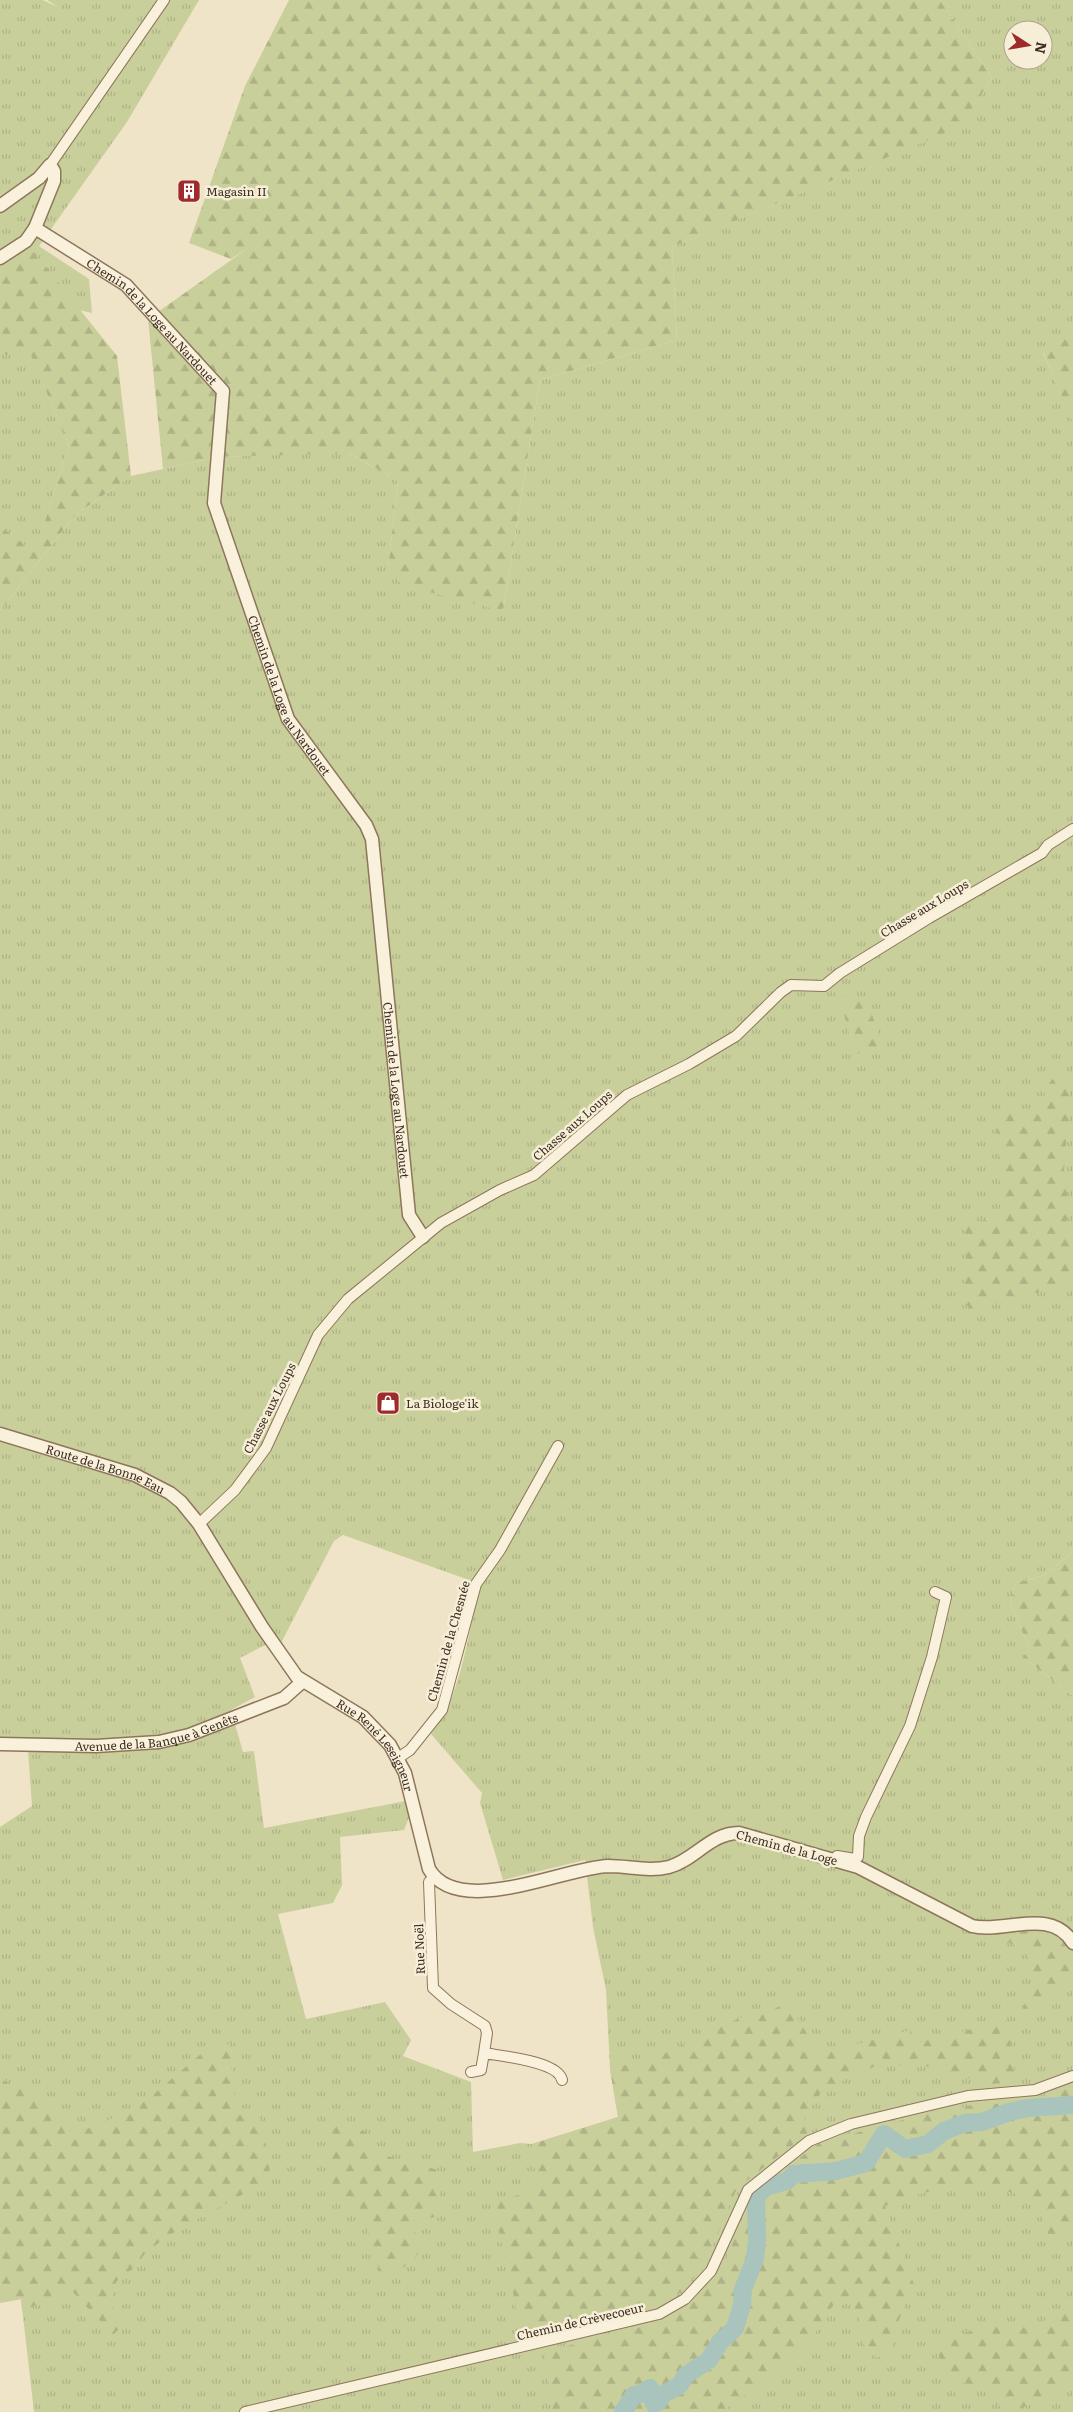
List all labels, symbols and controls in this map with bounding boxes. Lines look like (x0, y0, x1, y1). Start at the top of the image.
north arrow (1003, 20, 1053, 70)
text: N (1031, 40, 1053, 56)
building icon: Magasin II (176, 178, 202, 204)
place label: Magasin II (206, 182, 267, 200)
street label: Chemin de la Loge au Nardouet (83, 254, 222, 389)
street label: Chemin de la Loge au Nardouet (244, 613, 336, 779)
street label: Chasse aux Loups (877, 874, 972, 941)
street label: Chemin de la Loge au Nardouet (379, 1001, 414, 1179)
street label: Chasse aux Loups (528, 1085, 616, 1165)
street label: Chasse aux Loups (238, 1359, 300, 1457)
shop icon: La Biologe'ik (375, 1390, 401, 1416)
place label: La Biologe'ik (406, 1394, 479, 1412)
street label: Route de la Bonne Eau (44, 1439, 168, 1498)
street label: Chemin de la Chesnée (422, 1578, 474, 1704)
street label: Rue René Leseigneur (333, 1694, 418, 1794)
street label: Avenue de la Banque à Genêts (74, 1708, 241, 1755)
street label: Chemin de la Loge (734, 1825, 840, 1869)
street label: Rue Noël (409, 1923, 429, 1975)
street label: Chemin de Crèvecoeur (515, 2298, 645, 2344)

